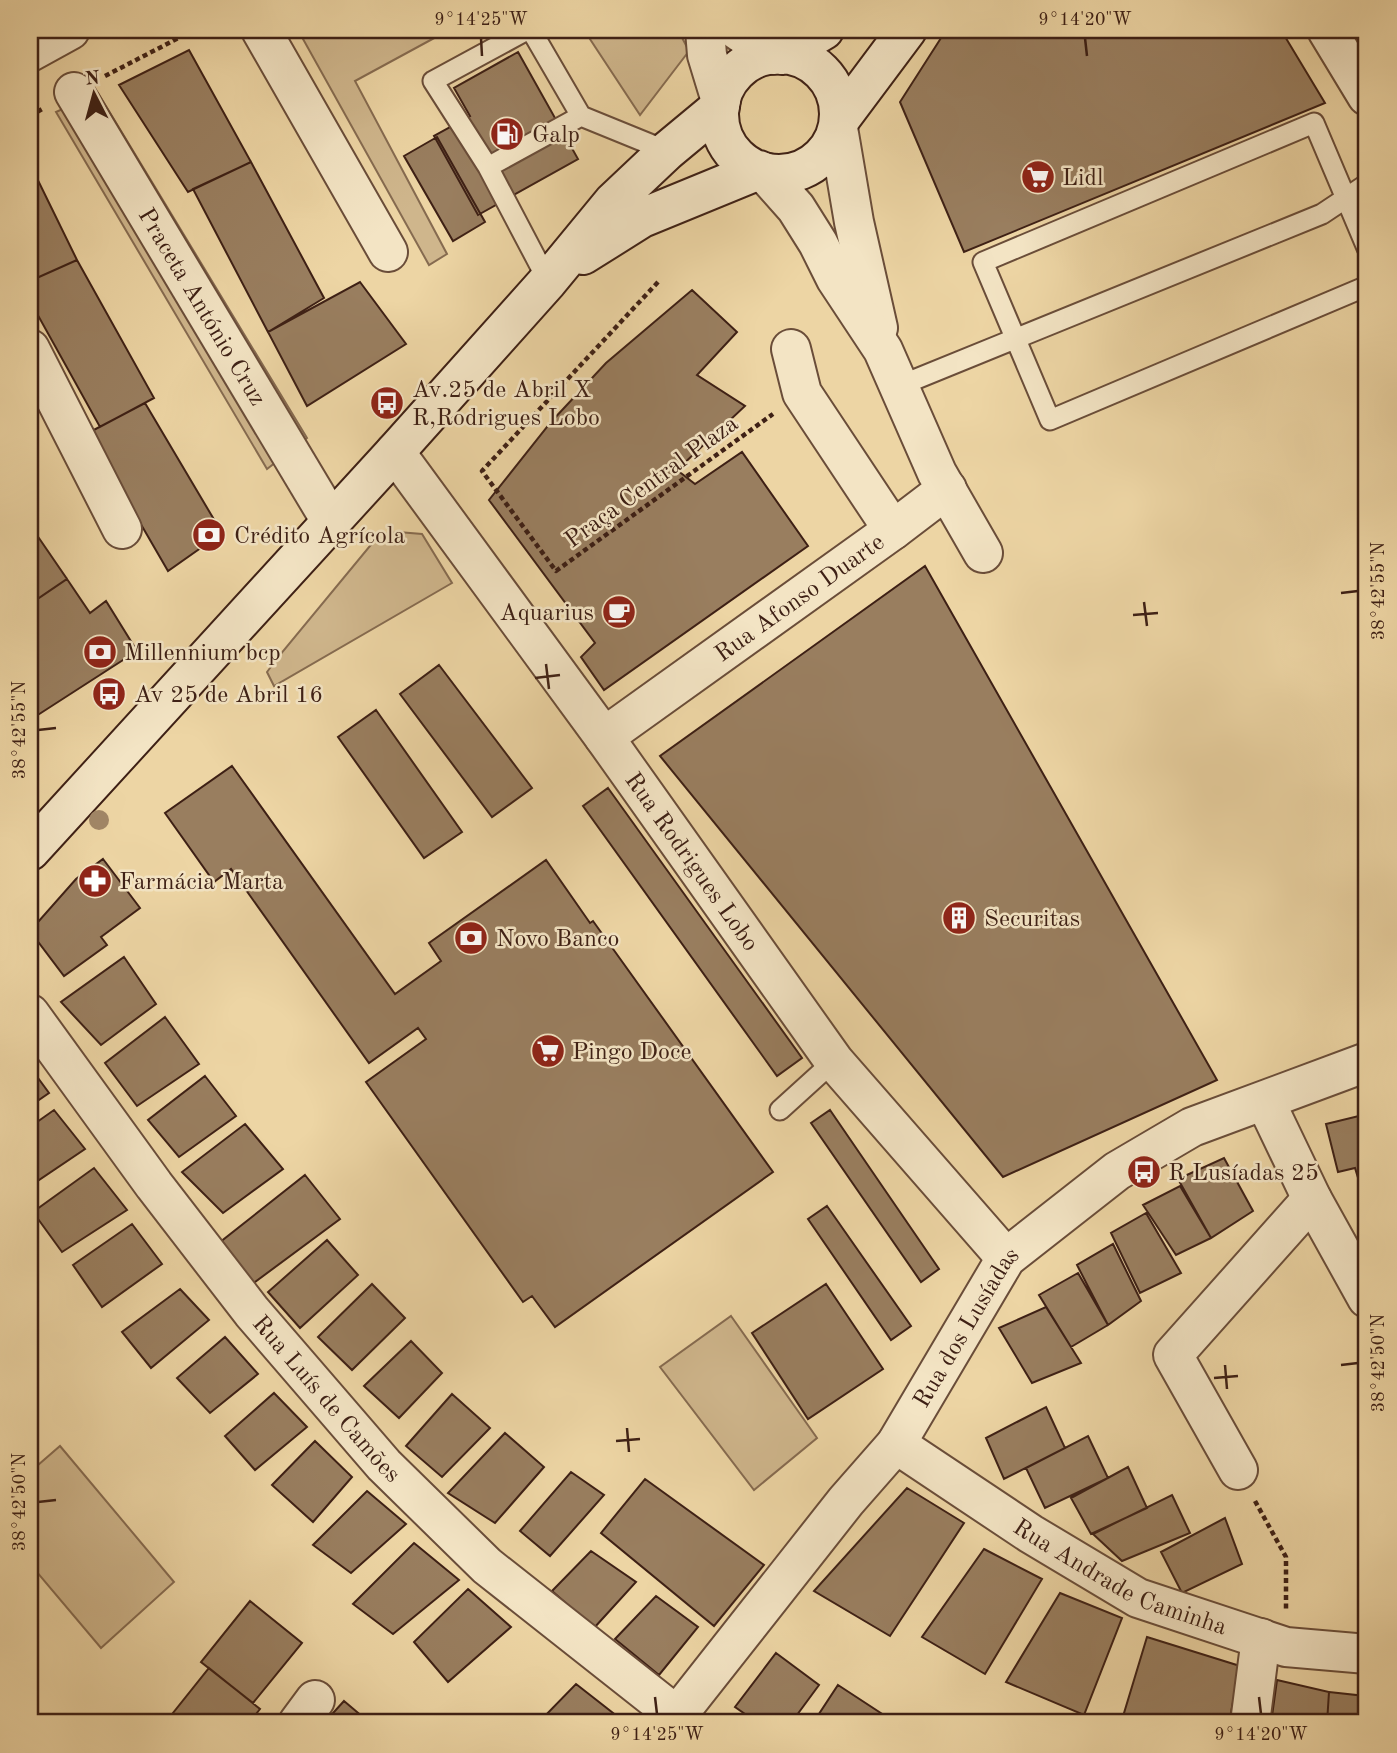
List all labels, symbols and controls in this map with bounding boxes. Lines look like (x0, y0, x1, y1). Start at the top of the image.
text: 9°14'25"W (434, 11, 528, 29)
text: 9°14'20"W (1038, 11, 1132, 29)
north arrow (60, 60, 130, 130)
text: N (84, 69, 101, 90)
fuel station icon: Galp (488, 115, 526, 153)
place label: Galp (532, 124, 580, 148)
supermarket icon: Lidl (1019, 158, 1057, 196)
place label: Lidl (1062, 167, 1104, 191)
street label: Praceta António Cruz (132, 205, 269, 410)
place label: Av.25 de Abril X R,Rodrigues Lobo (412, 379, 600, 431)
bus stop icon: Av.25 de Abril X R,Rodrigues Lobo (368, 384, 406, 422)
street label: Praça Central Plaza (561, 412, 743, 553)
bank icon: Crédito Agrícola (190, 516, 228, 554)
place label: Crédito Agrícola (234, 525, 405, 549)
street label: Rua Afonso Duarte (711, 530, 889, 667)
text: 38°42'55"N (1370, 542, 1388, 640)
cafe icon: Aquarius (600, 593, 638, 631)
place label: Aquarius (499, 602, 594, 626)
bank icon: Millennium bcp (81, 633, 119, 671)
place label: Millennium bcp (124, 642, 281, 666)
bus stop icon: Av 25 de Abril 16 (90, 675, 128, 713)
text: 38°42'55"N (11, 681, 29, 779)
place label: Av 25 de Abril 16 (134, 684, 323, 708)
street label: Rua Rodrigues Lobo (619, 769, 762, 956)
pharmacy icon: Farmácia Marta (76, 862, 114, 900)
place label: Farmácia Marta (119, 871, 284, 895)
building icon: Securitas (940, 899, 978, 937)
place label: Securitas (984, 908, 1080, 932)
bank icon: Novo Banco (452, 919, 490, 957)
place label: Novo Banco (496, 928, 619, 952)
supermarket icon: Pingo Doce (529, 1032, 567, 1070)
place label: Pingo Doce (572, 1041, 691, 1065)
bus stop icon: R Lusíadas 25 (1125, 1153, 1163, 1191)
place label: R Lusíadas 25 (1168, 1162, 1319, 1186)
street label: Rua dos Lusíadas (910, 1243, 1024, 1412)
street label: Rua Luís de Camões (247, 1312, 404, 1488)
text: 38°42'50"N (1370, 1314, 1388, 1412)
text: 38°42'50"N (11, 1453, 29, 1551)
street label: Rua Andrade Caminha (1008, 1516, 1230, 1641)
text: 9°14'25"W (610, 1726, 704, 1744)
text: 9°14'20"W (1214, 1726, 1308, 1744)

